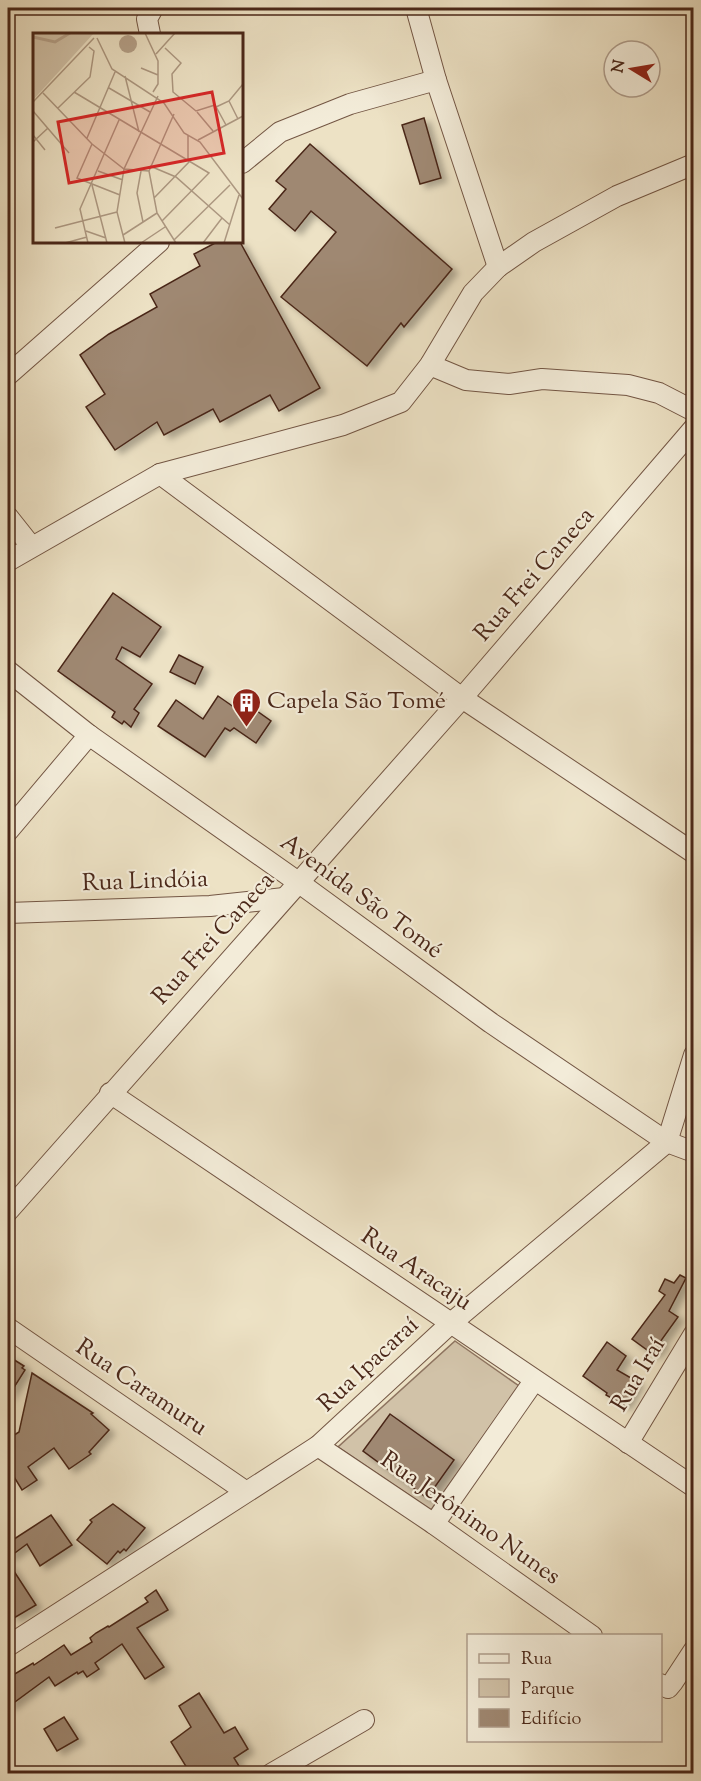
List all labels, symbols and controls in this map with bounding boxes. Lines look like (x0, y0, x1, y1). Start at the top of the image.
inset map (33, 33, 243, 243)
north arrow (602, 39, 662, 99)
text: N (607, 58, 632, 75)
street label: Rua Frei Caneca (467, 500, 603, 650)
place label: Capela São Tomé (267, 685, 446, 719)
building icon: Capela São Tomé (230, 686, 262, 728)
street label: Avenida São Tomé (273, 826, 449, 968)
street label: Rua Lindóia (81, 863, 209, 901)
street label: Rua Frei Caneca (145, 865, 283, 1013)
street label: Rua Aracaju (354, 1220, 478, 1320)
street label: Rua Ipacaraí (311, 1309, 427, 1421)
street label: Rua Caramuru (68, 1331, 214, 1445)
street label: Rua Iraí (603, 1331, 675, 1419)
street label: Rua Jerônimo Nunes (373, 1444, 567, 1594)
legend (467, 1634, 662, 1742)
text: Rua (521, 1647, 552, 1673)
text: Parque (521, 1677, 574, 1703)
text: Edifício (521, 1707, 582, 1733)

